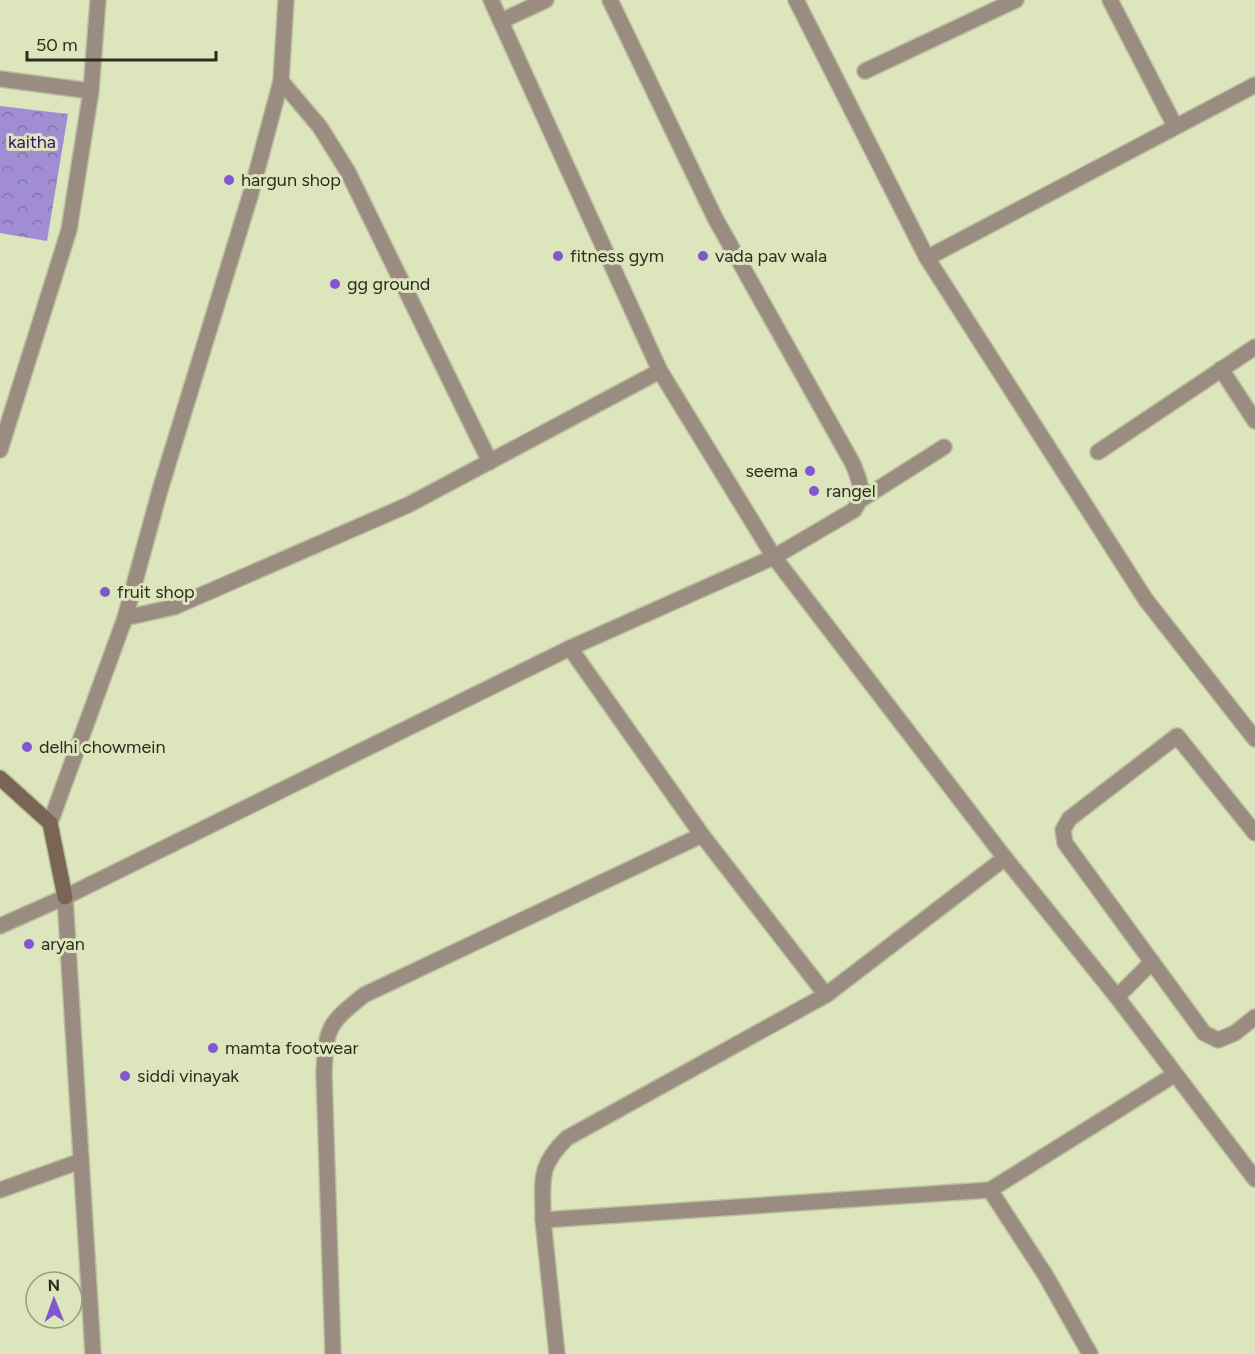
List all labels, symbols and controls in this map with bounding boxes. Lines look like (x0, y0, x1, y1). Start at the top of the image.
scale bar (27, 24, 216, 62)
text: 50 m (36, 34, 78, 56)
park label: kaitha (8, 131, 56, 153)
place label: hargun shop (241, 169, 341, 191)
marker: hargun shop (222, 173, 236, 187)
place label: fitness gym (570, 245, 664, 267)
place label: vada pav wala (715, 245, 827, 267)
marker: fitness gym (551, 249, 565, 263)
marker: vada pav wala (696, 249, 710, 263)
place label: gg ground (347, 273, 430, 295)
marker: gg ground (328, 277, 342, 291)
place label: seema (745, 460, 798, 482)
marker: seema (803, 464, 817, 478)
place label: rangel (826, 480, 876, 502)
marker: rangel (807, 484, 821, 498)
place label: fruit shop (117, 581, 195, 603)
marker: fruit shop (98, 585, 112, 599)
place label: delhi chowmein (39, 736, 165, 758)
marker: delhi chowmein (20, 740, 34, 754)
place label: aryan (41, 933, 85, 955)
marker: aryan (22, 937, 36, 951)
place label: mamta footwear (225, 1037, 358, 1059)
marker: mamta footwear (206, 1041, 220, 1055)
place label: siddi vinayak (137, 1065, 239, 1087)
marker: siddi vinayak (118, 1069, 132, 1083)
north arrow (24, 1270, 84, 1330)
text: N (47, 1276, 60, 1295)

